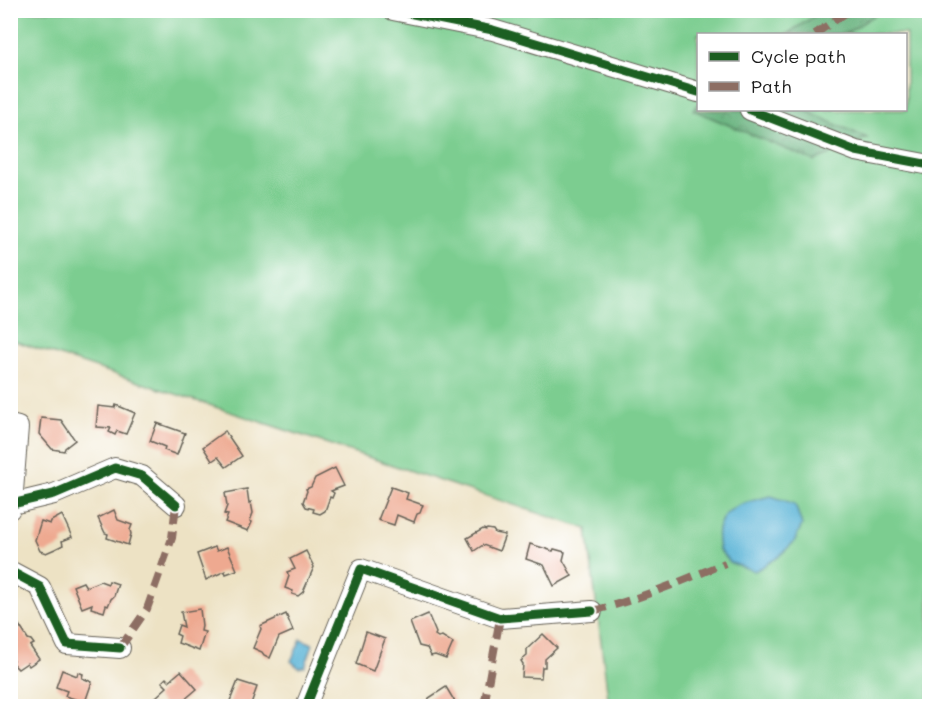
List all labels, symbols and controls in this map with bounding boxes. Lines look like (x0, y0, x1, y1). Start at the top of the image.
legend (697, 33, 907, 111)
text: Cycle path (751, 44, 846, 68)
text: Path (751, 74, 791, 98)

